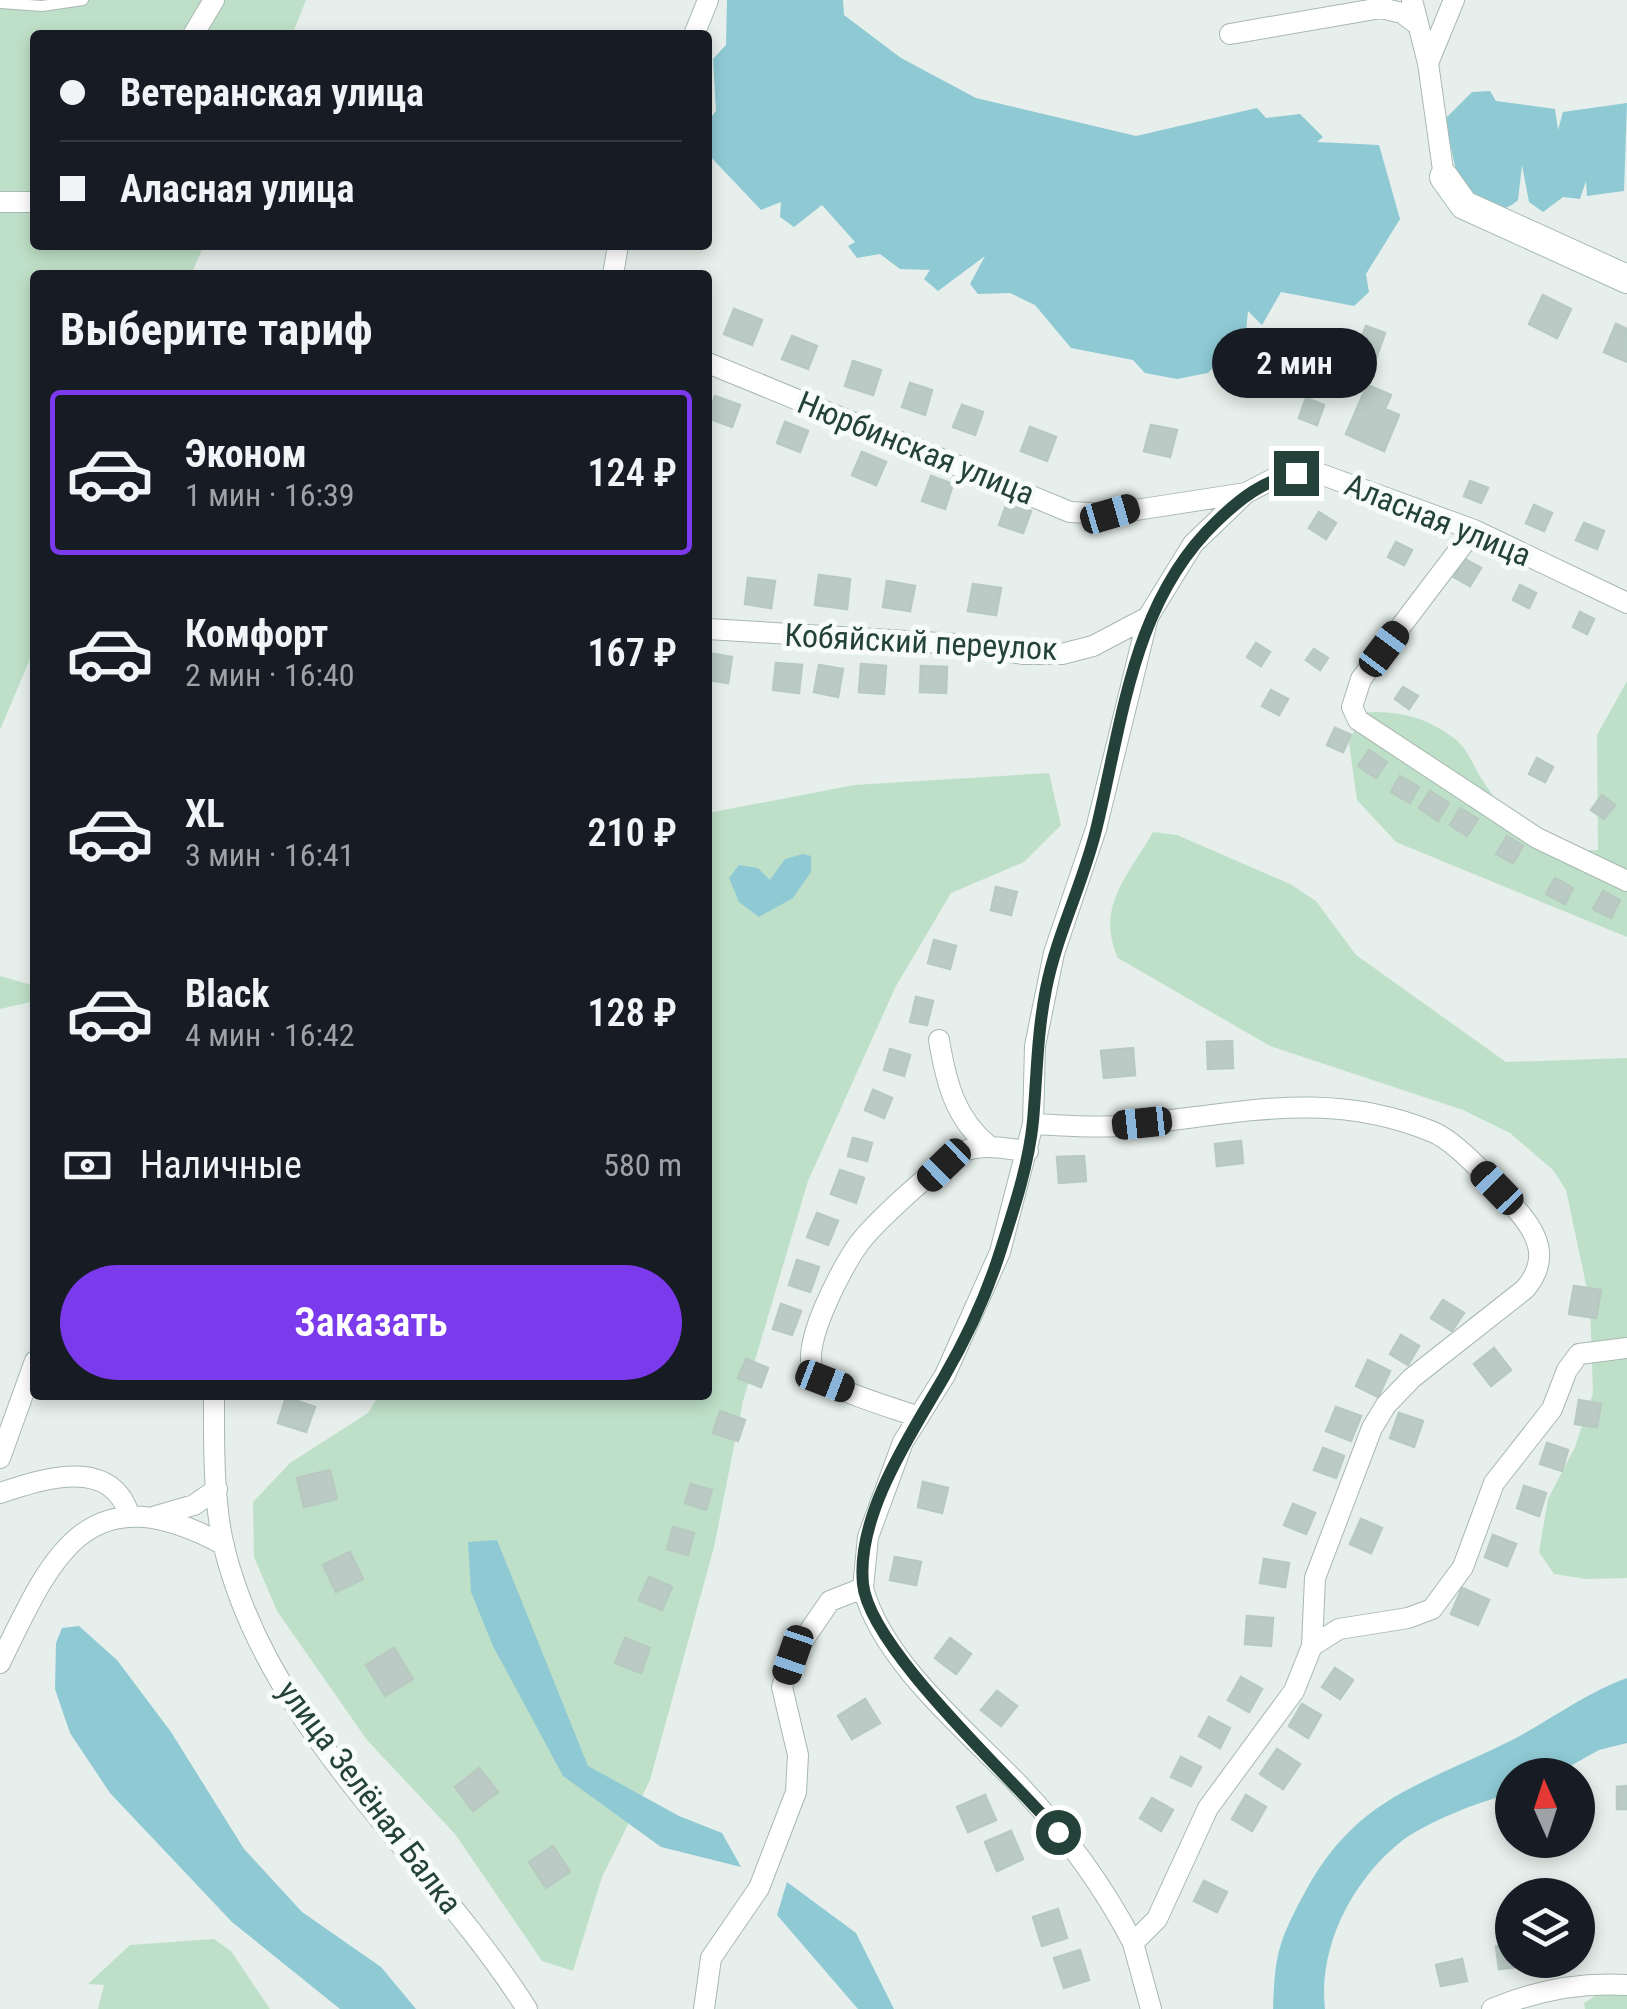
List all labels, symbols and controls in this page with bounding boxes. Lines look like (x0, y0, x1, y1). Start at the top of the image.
text: Ветеранская улица (120, 71, 424, 115)
text: Аласная улица (120, 167, 354, 211)
text: Выберите тариф (60, 303, 373, 356)
callout: 2 мин (1214, 328, 1378, 398)
text: 2 мин (1256, 344, 1333, 382)
street label: Нюрбинская улица (792, 383, 1040, 513)
icon: car (65, 428, 155, 518)
text: Эконом (185, 432, 307, 476)
text: 124 ₽ (587, 451, 677, 495)
route end (1274, 451, 1319, 496)
street label: Аласная улица (1340, 465, 1536, 575)
text: 1 мин · 16:39 (185, 476, 355, 514)
car (1077, 491, 1143, 537)
icon: car (65, 608, 155, 698)
text: Комфорт (185, 612, 328, 656)
street label: Кобяйский переулок (784, 616, 1058, 668)
car (1354, 616, 1414, 682)
text: 167 ₽ (587, 631, 677, 675)
text: 2 мин · 16:40 (185, 656, 355, 694)
icon: car (65, 788, 155, 878)
text: XL (185, 792, 224, 836)
text: 210 ₽ (587, 811, 677, 855)
text: 3 мин · 16:41 (185, 836, 355, 874)
icon: car (65, 968, 155, 1058)
text: Black (185, 972, 269, 1016)
text: 128 ₽ (587, 991, 677, 1035)
text: 4 мин · 16:42 (185, 1016, 355, 1054)
car (1111, 1105, 1173, 1141)
car (912, 1133, 976, 1197)
icon: cash (60, 1138, 115, 1193)
text: Наличные (140, 1143, 302, 1187)
text: 580 m (603, 1146, 682, 1184)
car (1465, 1156, 1529, 1220)
button: Заказать (60, 1265, 682, 1380)
car (792, 1356, 858, 1406)
car (769, 1622, 817, 1688)
street label: улица Зелёная Балка (270, 1673, 470, 1921)
north arrow (1495, 1758, 1595, 1858)
map controls (1495, 1758, 1595, 1978)
route start (1036, 1810, 1081, 1855)
button: layers (1495, 1878, 1595, 1978)

